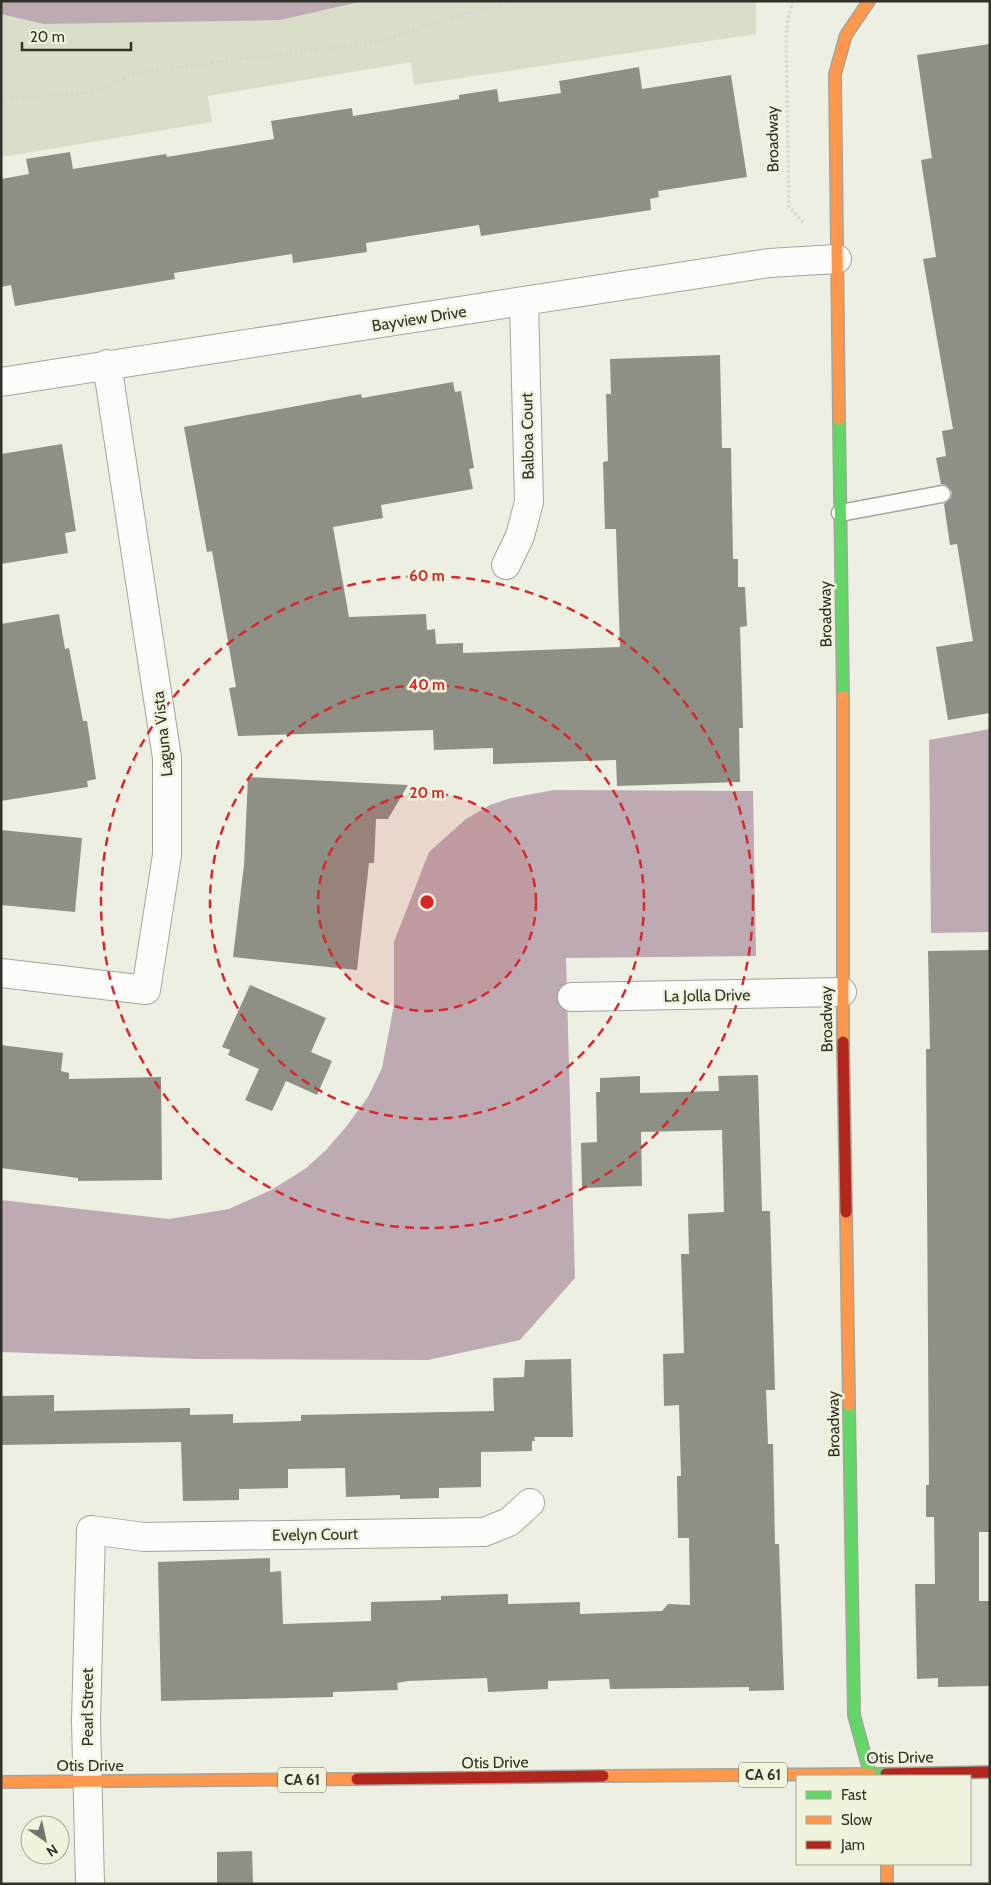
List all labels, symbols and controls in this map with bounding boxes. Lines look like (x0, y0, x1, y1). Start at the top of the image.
scale bar (22, 20, 131, 52)
text: 20 m (30, 28, 65, 46)
street label: Broadway (762, 106, 783, 172)
street label: Bayview Drive (370, 302, 468, 335)
street label: Balboa Court (517, 392, 538, 480)
text: 60 m (409, 567, 445, 585)
street label: Broadway (815, 581, 836, 647)
text: 40 m (409, 676, 445, 694)
street label: Laguna Vista (149, 690, 176, 778)
text: 20 m (410, 784, 444, 802)
centre of rings (418, 893, 436, 911)
street label: La Jolla Drive (664, 985, 751, 1006)
street label: Broadway (816, 986, 837, 1052)
street label: Broadway (823, 1391, 844, 1457)
street label: Evelyn Court (272, 1524, 359, 1545)
street label: Pearl Street (78, 1667, 97, 1746)
street label: Otis Drive (866, 1747, 934, 1768)
street label: Otis Drive (461, 1752, 529, 1773)
street label: Otis Drive (56, 1756, 124, 1775)
road number: CA 61 (739, 1762, 787, 1788)
road number: CA 61 (278, 1768, 326, 1792)
legend (796, 1775, 971, 1865)
text: Fast (841, 1786, 866, 1804)
text: Slow (841, 1811, 872, 1829)
north arrow (20, 1815, 70, 1865)
text: Jam (840, 1836, 865, 1854)
text: N (43, 1841, 61, 1861)

